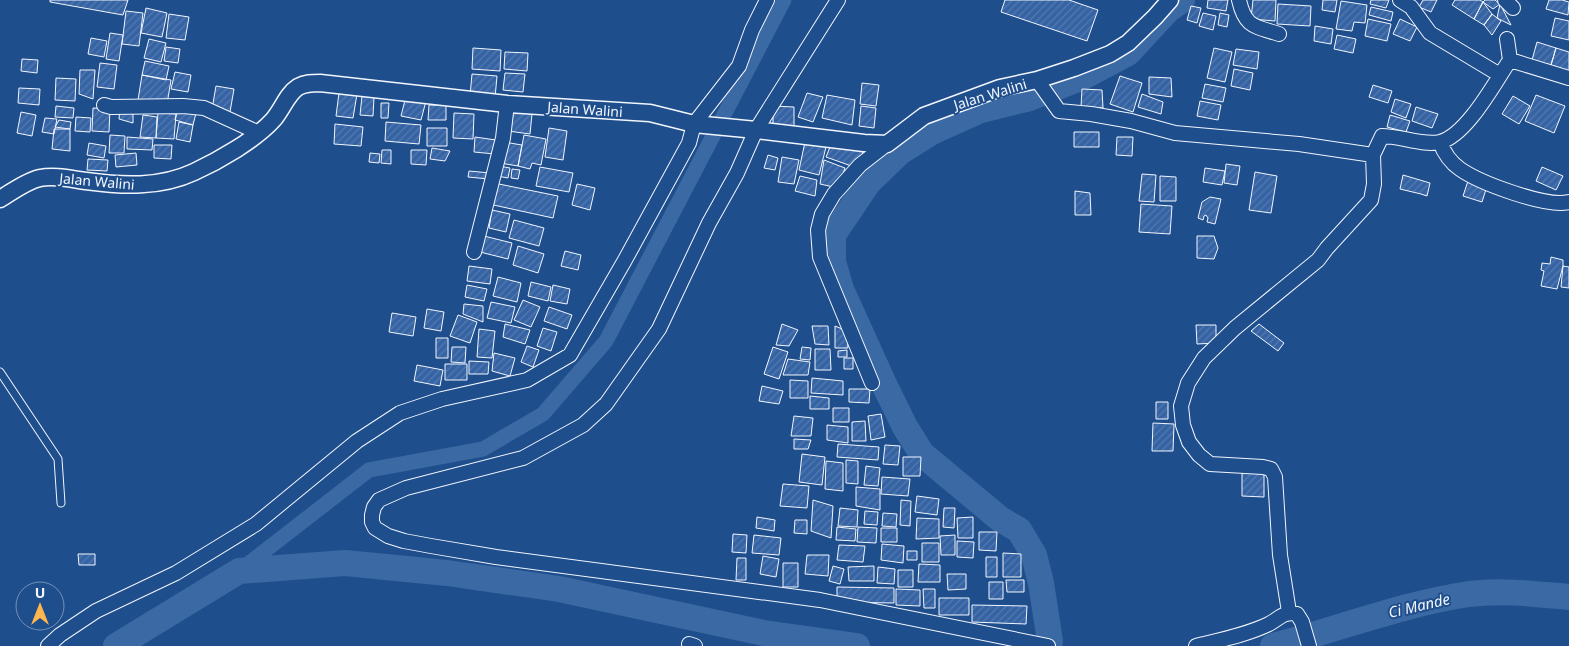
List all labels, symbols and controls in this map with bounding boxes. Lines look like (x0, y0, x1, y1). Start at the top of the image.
street label: Jalan Walini (949, 74, 1029, 115)
street label: Jalan Walini (545, 97, 623, 121)
street label: Jalan Walini (57, 168, 135, 194)
north arrow (15, 581, 65, 631)
text: U (35, 583, 45, 602)
water label: Ci Mande (1386, 588, 1452, 622)

